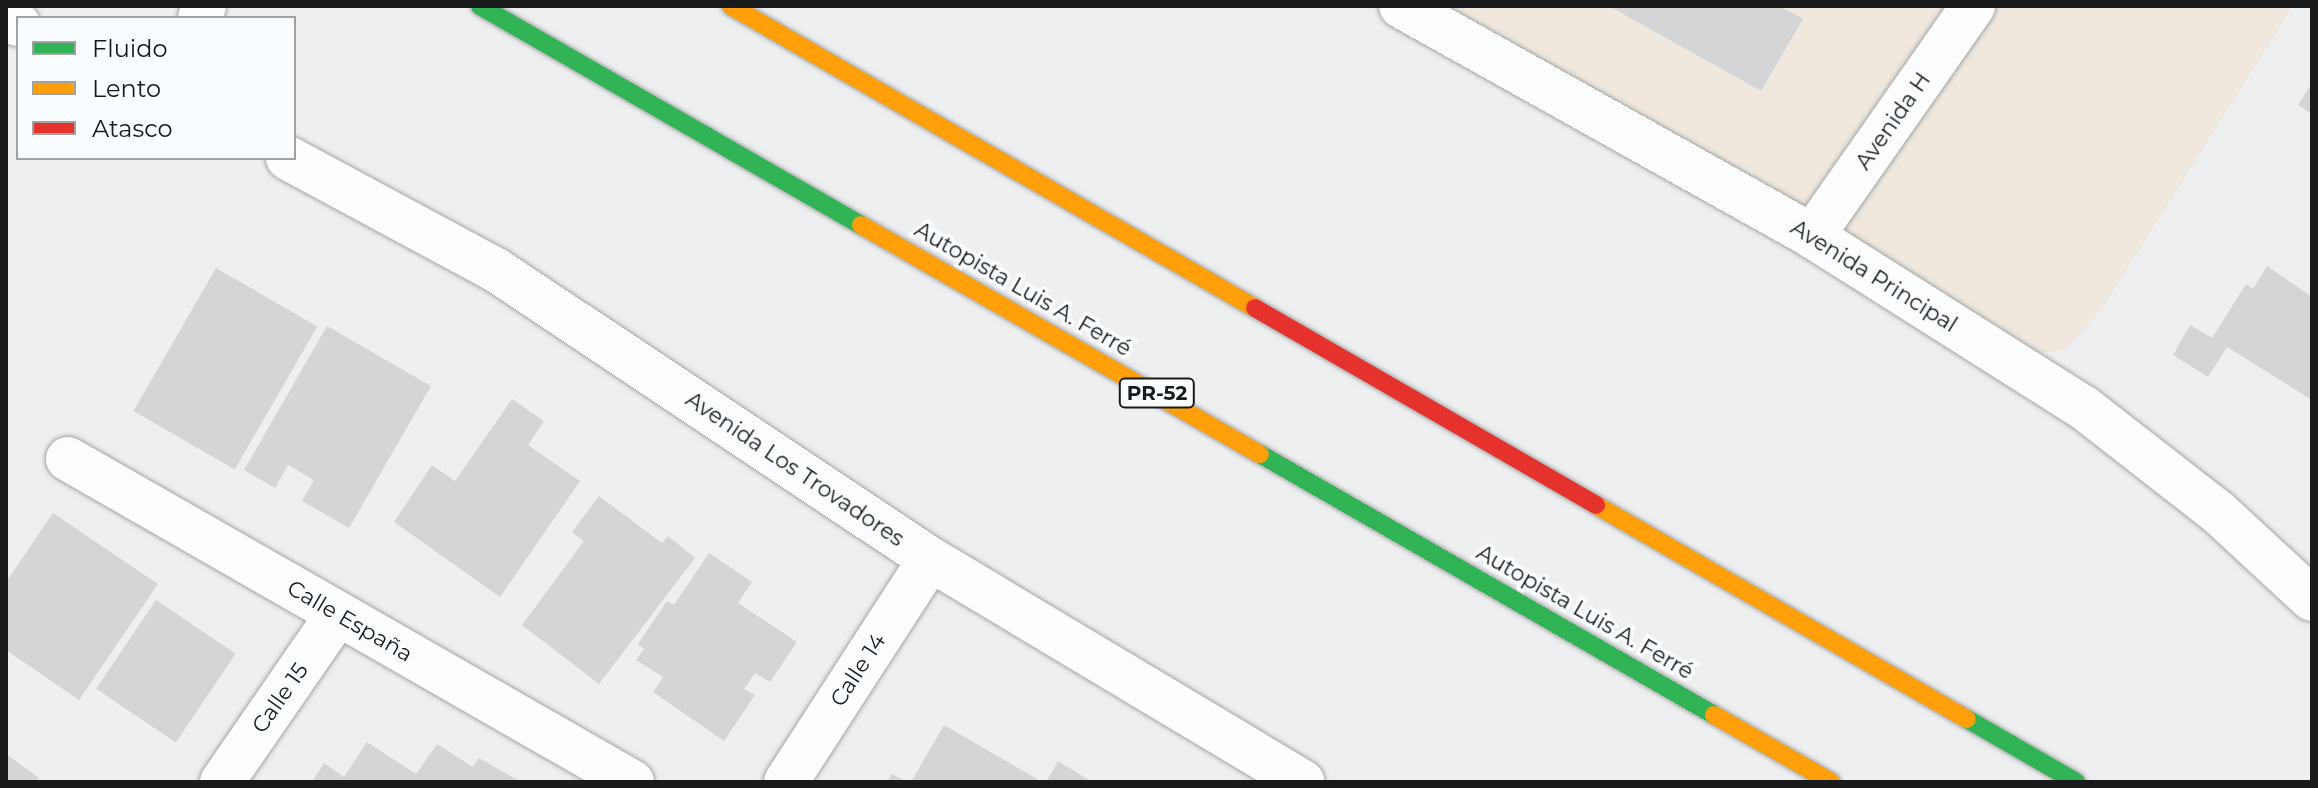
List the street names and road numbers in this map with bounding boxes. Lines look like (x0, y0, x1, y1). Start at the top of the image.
street label: Avenida H (1850, 67, 1936, 175)
street label: Avenida Principal (1786, 214, 1962, 338)
street label: Autopista Luis A. Ferré (910, 216, 1136, 362)
road number: PR-52 (1117, 377, 1197, 409)
street label: Avenida Los Trovadores (681, 386, 909, 552)
street label: Autopista Luis A. Ferré (1472, 539, 1698, 685)
street label: Calle España (283, 575, 417, 667)
street label: Calle 14 (825, 629, 891, 711)
street label: Calle 15 (246, 658, 314, 738)

